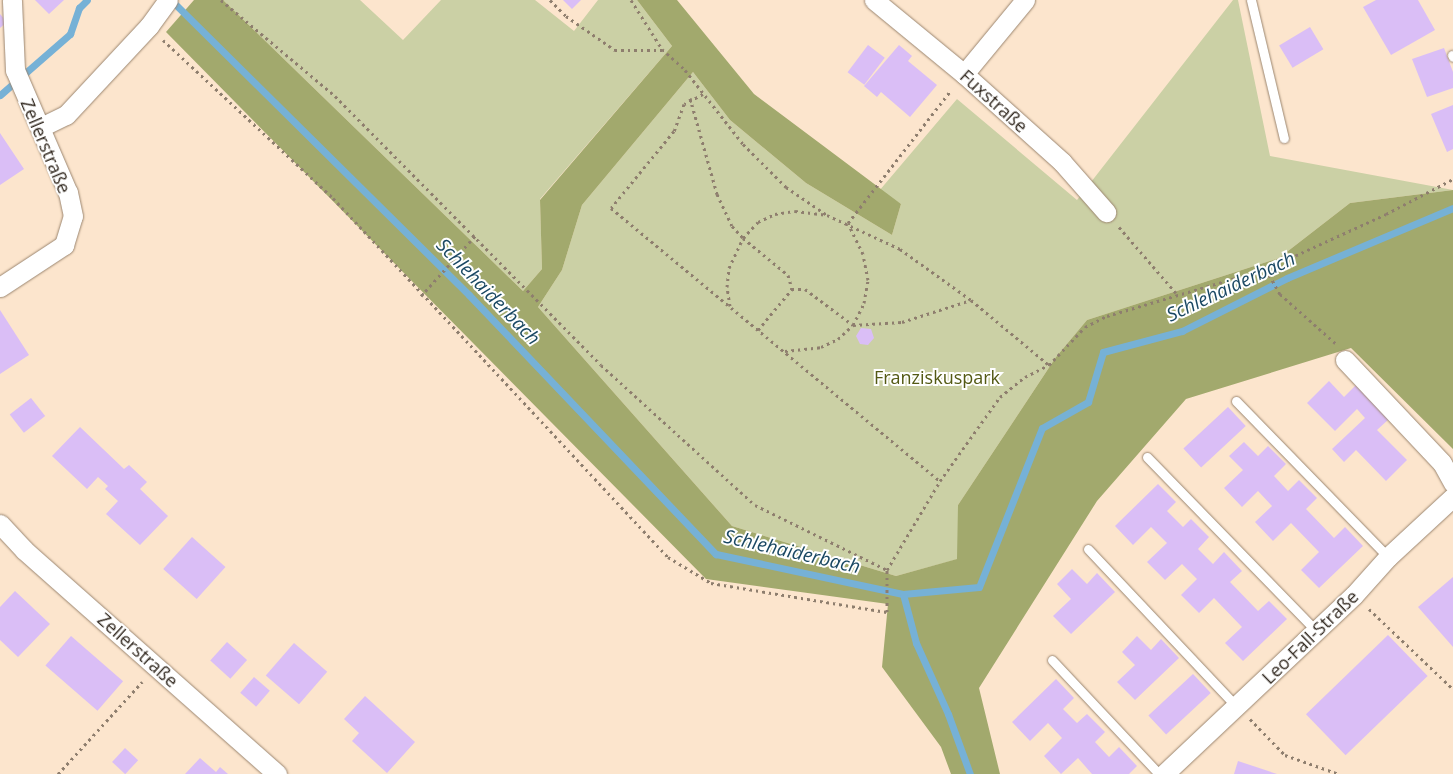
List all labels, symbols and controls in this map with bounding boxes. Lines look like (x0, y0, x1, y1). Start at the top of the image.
street label: Fuxstraße (956, 65, 1032, 137)
street label: Zellerstraße (16, 95, 76, 197)
water label: Schlehaiderbach (431, 234, 545, 350)
water label: Schlehaiderbach (1163, 247, 1299, 327)
park label: Franziskuspark (874, 366, 1000, 388)
water label: Schlehaiderbach (722, 525, 862, 579)
street label: Leo-Fall-Straße (1257, 586, 1363, 688)
street label: Zellerstraße (93, 608, 183, 692)

